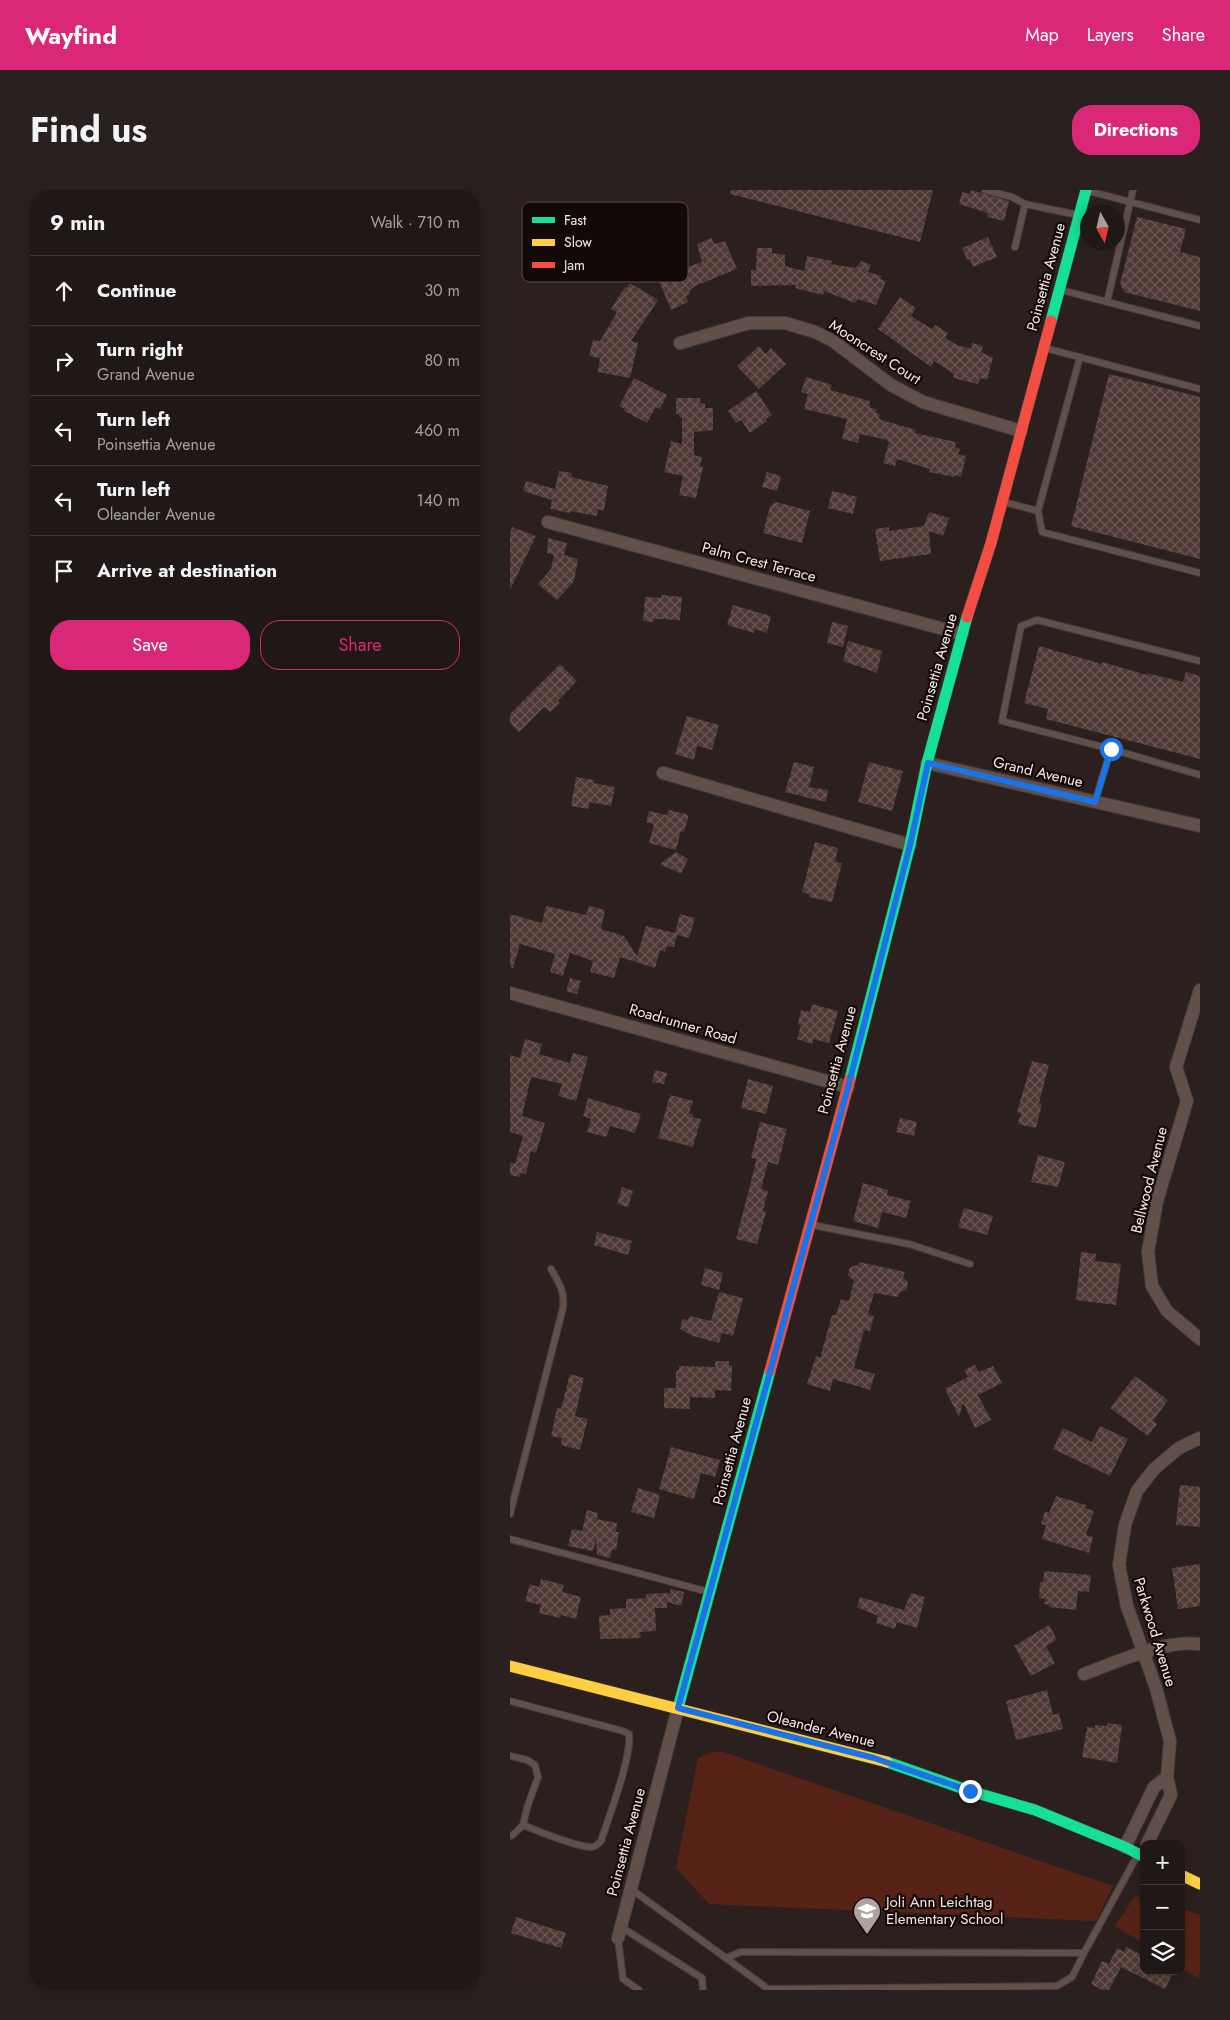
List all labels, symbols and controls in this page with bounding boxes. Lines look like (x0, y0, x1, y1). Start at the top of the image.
text: Wayfind (25, 18, 117, 53)
text: Map (1025, 22, 1059, 48)
text: Layers (1087, 22, 1134, 48)
text: Share (1162, 22, 1205, 48)
text: Find us (30, 105, 147, 155)
button: Directions (1072, 105, 1200, 155)
legend (522, 202, 688, 282)
north arrow (1080, 205, 1125, 250)
text: 9 min (50, 208, 105, 238)
text: Fast (564, 210, 587, 230)
text: Walk · 710 m (370, 211, 460, 234)
street label: Poinsettia Avenue (1021, 220, 1071, 333)
text: Slow (564, 232, 592, 252)
text: Jam (562, 255, 585, 275)
icon: ahead (50, 277, 78, 305)
text: Continue (97, 277, 176, 304)
text: 30 m (424, 279, 460, 302)
street label: Mooncrest Court (825, 314, 926, 390)
text: Turn right (97, 336, 183, 363)
icon: right (50, 347, 78, 375)
text: 80 m (424, 349, 460, 372)
text: Grand Avenue (97, 363, 195, 386)
text: Turn left (97, 406, 170, 433)
icon: left (50, 417, 78, 445)
text: 460 m (415, 419, 460, 442)
text: Poinsettia Avenue (97, 433, 215, 456)
text: Turn left (97, 476, 170, 503)
icon: left (50, 487, 78, 515)
text: 140 m (417, 489, 460, 512)
text: Oleander Avenue (97, 503, 215, 526)
street label: Palm Crest Terrace (699, 536, 819, 588)
icon: arrive (50, 557, 78, 585)
text: Arrive at destination (97, 557, 277, 584)
street label: Poinsettia Avenue (911, 610, 963, 723)
button: Save (50, 620, 250, 670)
button: Share (260, 620, 460, 670)
route start (1100, 738, 1123, 761)
street label: Grand Avenue (991, 751, 1085, 793)
street label: Roadrunner Road (627, 998, 739, 1050)
street label: Poinsettia Avenue (812, 1003, 862, 1116)
street label: Bellwood Avenue (1125, 1124, 1173, 1236)
street label: Poinsettia Avenue (707, 1394, 757, 1507)
street label: Parkwood Avenue (1128, 1575, 1182, 1690)
street label: Oleander Avenue (765, 1705, 878, 1753)
route end (959, 1780, 982, 1803)
street label: Poinsettia Avenue (601, 1785, 651, 1898)
map controls (1140, 1840, 1185, 1975)
button: + (1140, 1840, 1185, 1885)
button: − (1140, 1885, 1185, 1930)
place label: Joli Ann Leichtag Elementary School (884, 1891, 1003, 1930)
school or university icon: Joli Ann Leichtag Elementary School (852, 1896, 882, 1935)
button: layers (1140, 1930, 1185, 1975)

